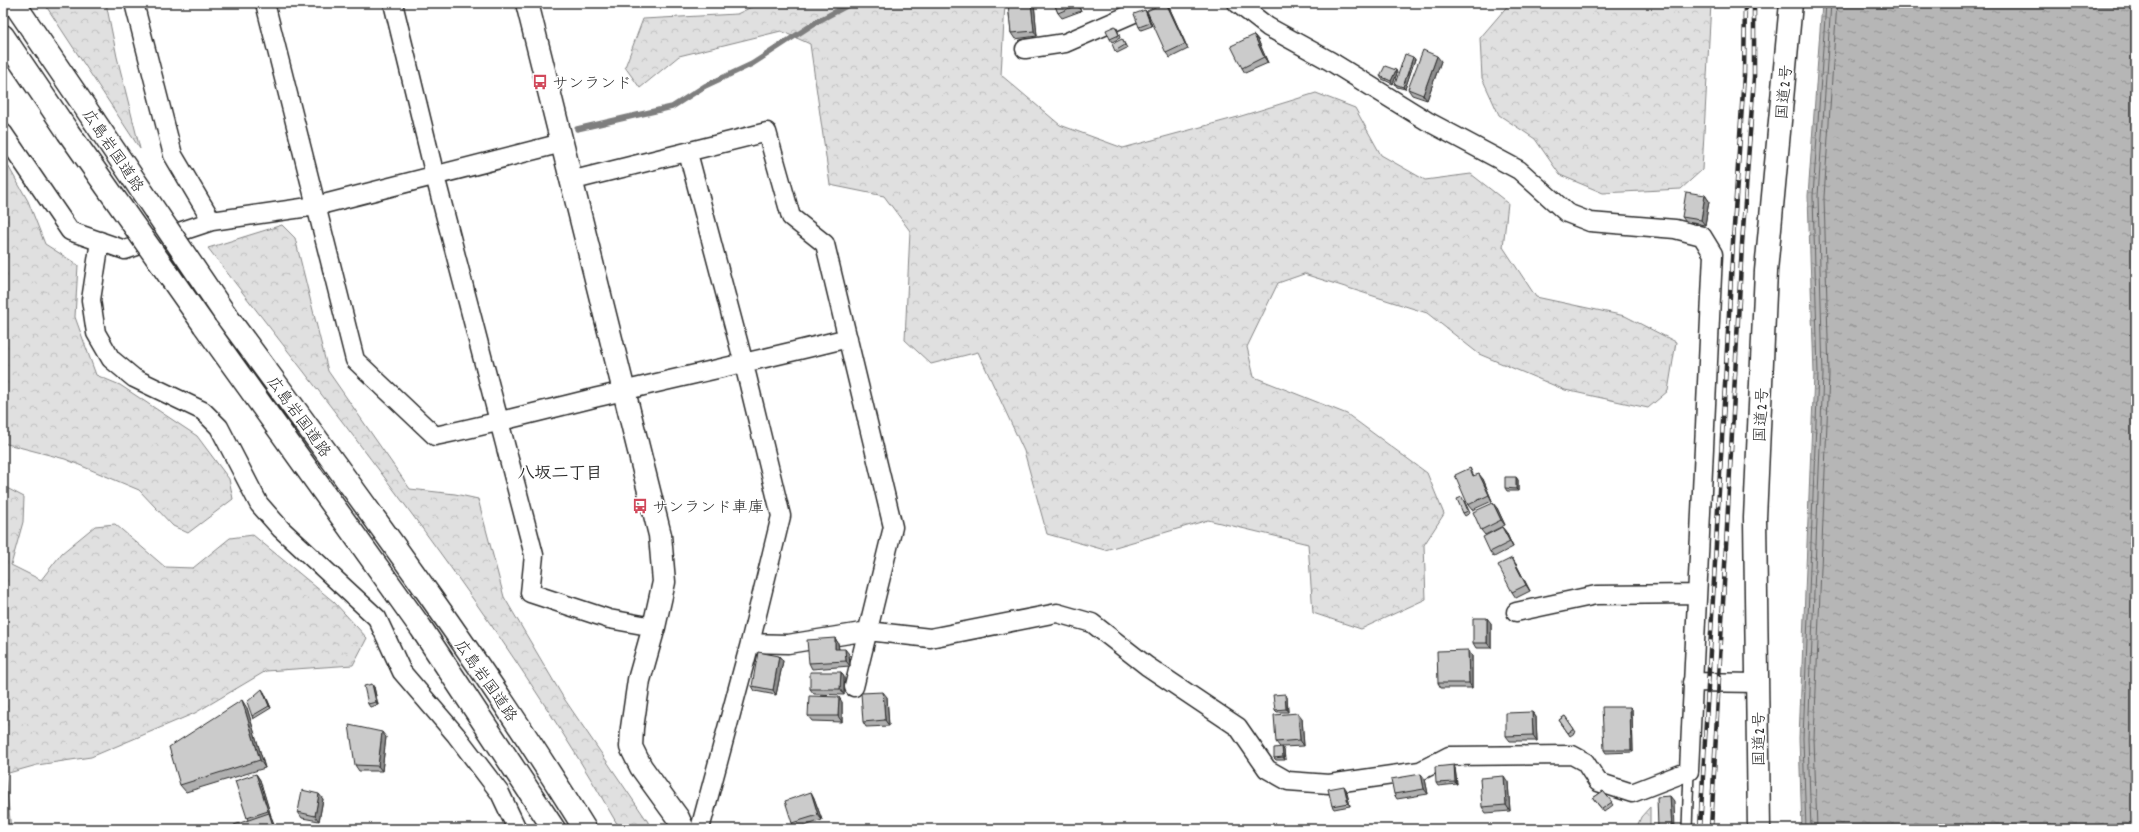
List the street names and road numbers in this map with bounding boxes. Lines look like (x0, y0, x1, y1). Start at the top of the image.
street label: 国道2号 (1772, 64, 1799, 121)
street label: 広島岩国道路 (76, 105, 148, 198)
street label: 広島岩国道路 (260, 372, 335, 463)
street label: 国道2号 (1750, 387, 1775, 443)
street label: 広島岩国道路 (448, 636, 522, 727)
street label: 国道2号 (1749, 712, 1772, 767)

